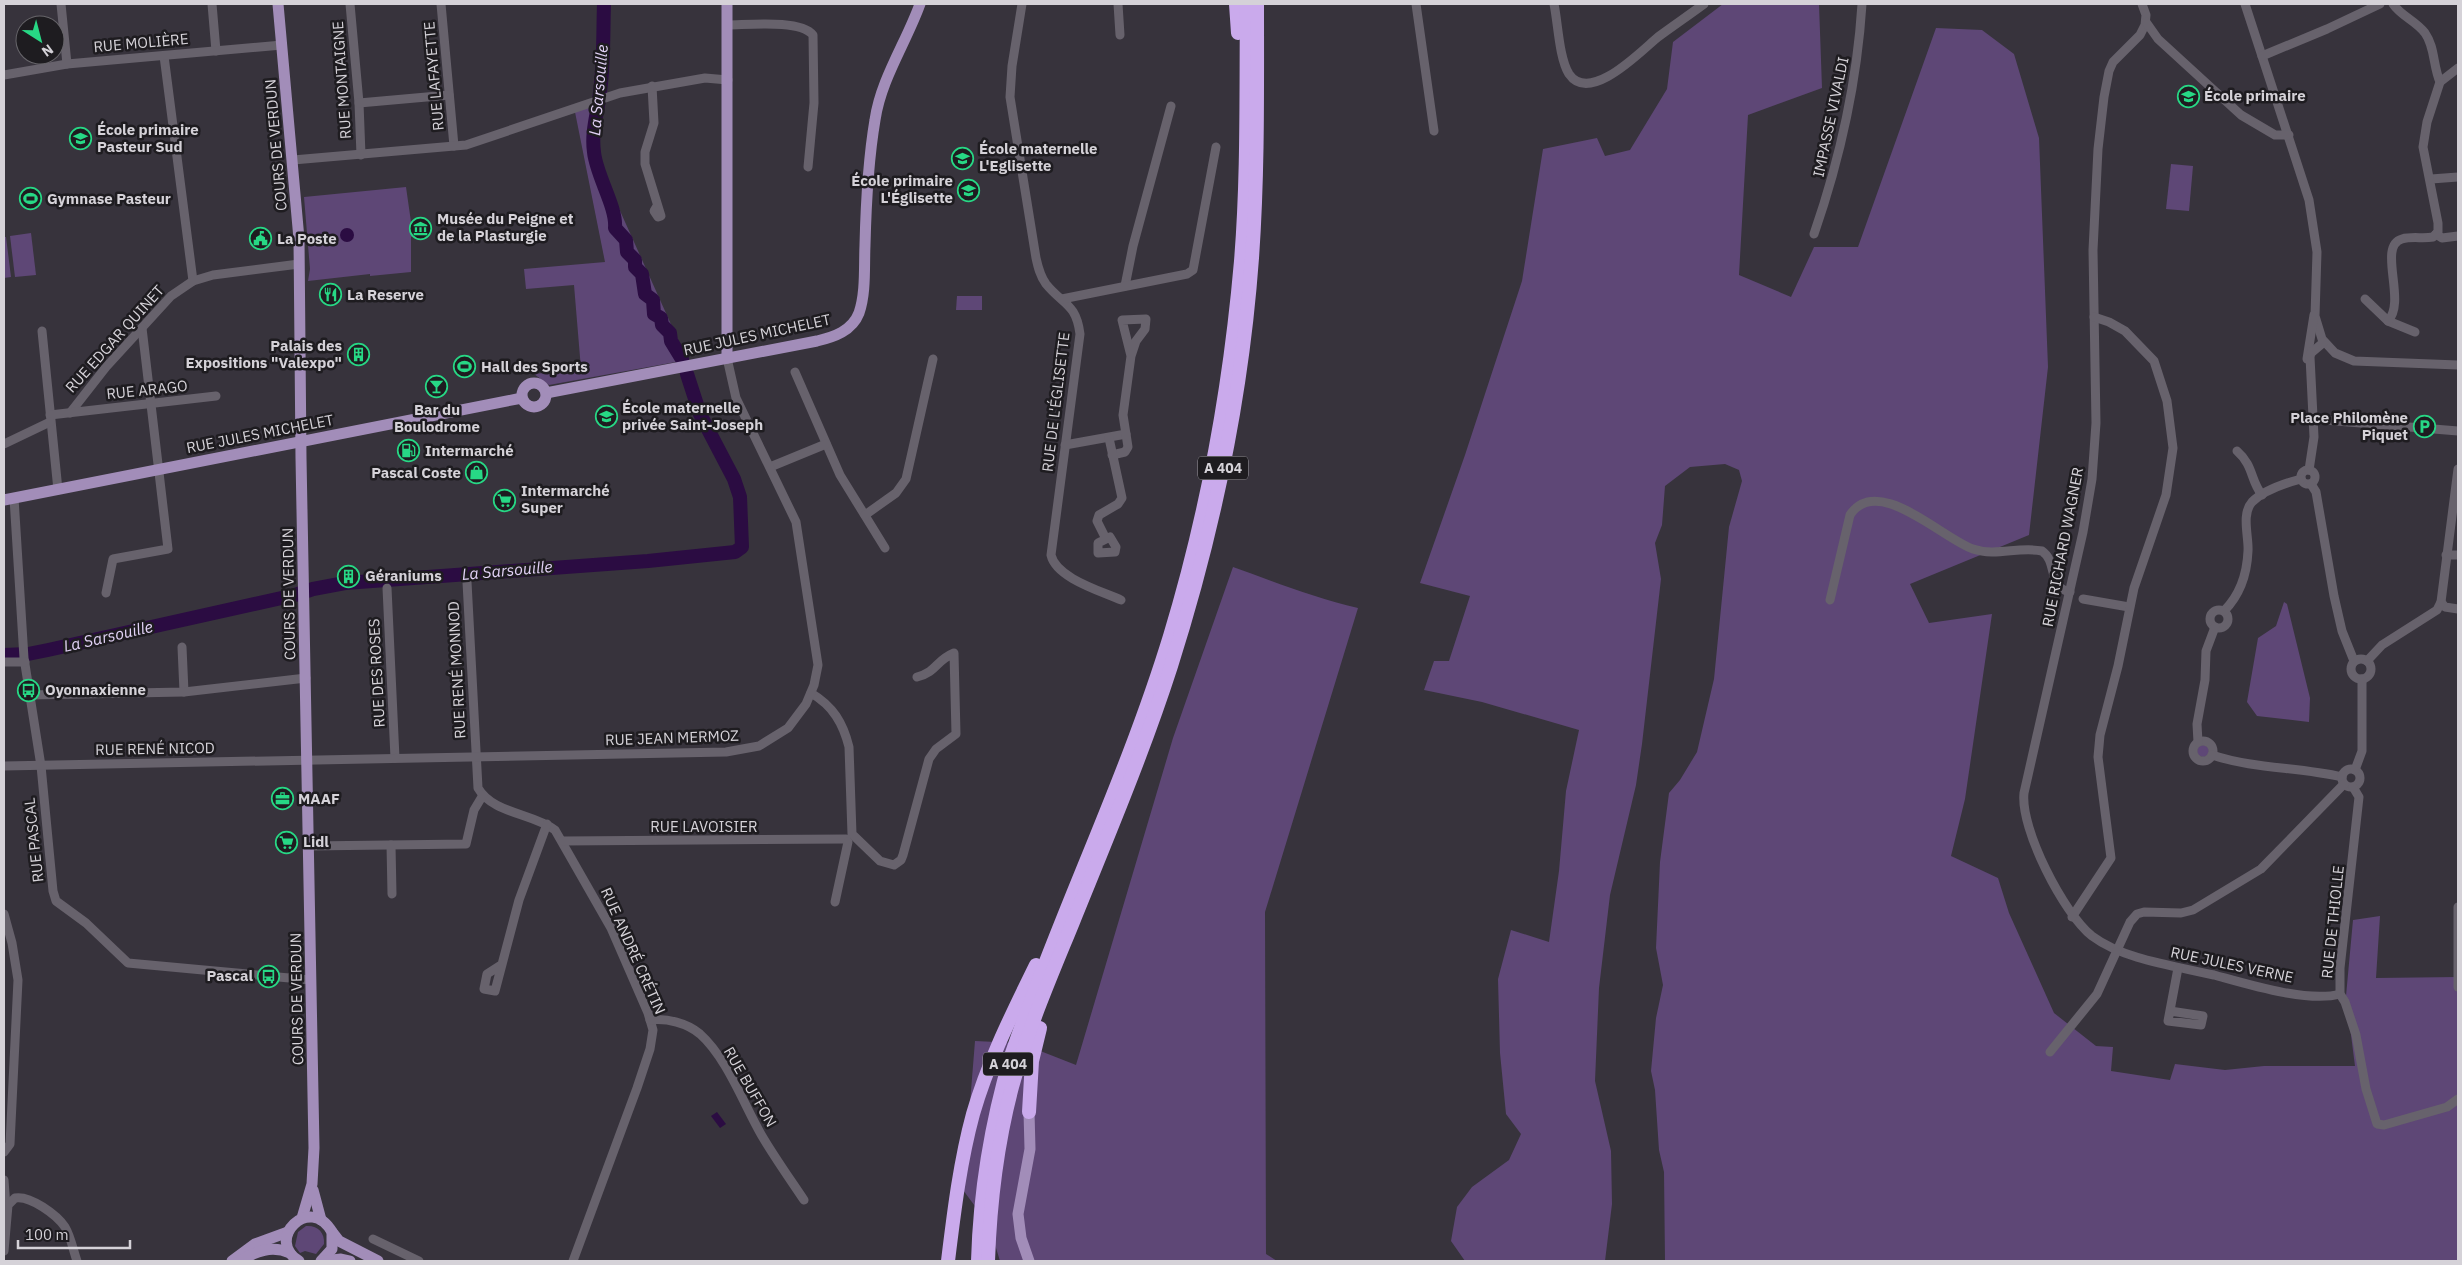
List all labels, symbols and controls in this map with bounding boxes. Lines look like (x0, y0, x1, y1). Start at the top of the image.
north arrow (15, 15, 65, 65)
street label: RUE MONTAIGNE (328, 20, 355, 140)
street label: RUE LAFAYETTE (419, 21, 448, 132)
street label: RUE MOLIÈRE (93, 29, 189, 56)
text: N (38, 40, 57, 61)
water label: La Sarsouille (584, 44, 612, 136)
street label: IMPASSE VIVALDI (1808, 55, 1853, 179)
street label: COURS DE VERDUN (260, 78, 291, 212)
school or university icon: École primaire (2176, 84, 2200, 108)
place label: École primaire (2204, 86, 2306, 105)
place label: École primaire Pasteur Sud (97, 120, 199, 156)
school or university icon: École primaire Pasteur Sud (69, 127, 93, 151)
place label: École maternelle L'Eglisette (979, 139, 1097, 175)
school or university icon: École maternelle L'Eglisette (951, 146, 975, 170)
place label: École primaire L'Églisette (851, 171, 953, 207)
school or university icon: École primaire L'Églisette (957, 178, 981, 202)
sports icon: Gymnase Pasteur (19, 187, 43, 211)
place label: Gymnase Pasteur (47, 189, 171, 208)
place label: Musée du Peigne et de la Plasturgie (437, 209, 574, 245)
museum icon: Musée du Peigne et de la Plasturgie (409, 216, 433, 240)
public building icon: La Poste (249, 227, 273, 251)
place label: La Poste (277, 229, 337, 248)
street label: RUE EDGAR QUINET (61, 281, 168, 397)
restaurant icon: La Reserve (319, 283, 343, 307)
place label: La Reserve (347, 285, 424, 304)
street label: RUE JULES MICHELET (682, 310, 833, 359)
street label: RUE DE L'ÉGLISETTE (1037, 331, 1074, 473)
place label: Palais des Expositions "Valexpo" (185, 336, 342, 372)
building icon: Palais des Expositions "Valexpo" (346, 343, 370, 367)
sports icon: Hall des Sports (453, 355, 477, 379)
place label: Hall des Sports (481, 357, 588, 376)
bar icon: Bar du Boulodrome (425, 375, 449, 399)
street label: RUE ARAGO (105, 376, 188, 403)
place label: École maternelle privée Saint-Joseph (622, 398, 763, 434)
place label: Bar du Boulodrome (394, 400, 480, 436)
school or university icon: École maternelle privée Saint-Joseph (594, 405, 618, 429)
place label: Place Philomène Piquet (2290, 408, 2408, 444)
street label: RUE JULES MICHELET (185, 410, 336, 457)
parking icon: Place Philomène Piquet (2412, 415, 2436, 439)
fuel station icon: Intermarché (397, 439, 421, 463)
place label: Intermarché (425, 441, 514, 460)
road number: A 404 (1198, 456, 1248, 479)
shop icon: Pascal Coste (465, 461, 489, 485)
place label: Pascal Coste (371, 463, 461, 482)
street label: RUE RICHARD WAGNER (2038, 465, 2087, 628)
place label: Intermarché Super (521, 481, 610, 517)
supermarket icon: Intermarché Super (493, 488, 517, 512)
street label: COURS DE VERDUN (278, 528, 299, 660)
water label: La Sarsouille (461, 556, 553, 584)
building icon: Géraniums (337, 564, 361, 588)
place label: Géraniums (365, 566, 442, 585)
street label: RUE RENÉ MONNOD (443, 601, 470, 739)
water label: La Sarsouille (61, 616, 155, 656)
street label: RUE DES ROSES (364, 618, 389, 728)
bus stop icon: Oyonnaxienne (17, 678, 41, 702)
place label: Oyonnaxienne (45, 680, 146, 699)
street label: RUE JEAN MERMOZ (605, 726, 739, 749)
street label: RUE RENÉ NICOD (95, 738, 215, 759)
office icon: MAAF (270, 787, 294, 811)
place label: MAAF (298, 789, 340, 808)
street label: RUE PASCAL (20, 796, 47, 883)
street label: RUE LAVOISIER (650, 817, 758, 836)
supermarket icon: Lidl (275, 830, 299, 854)
place label: Lidl (303, 832, 329, 851)
street label: RUE DE THIOLLE (2317, 864, 2348, 980)
street label: RUE ANDRÉ CRÉTIN (597, 884, 670, 1017)
street label: COURS DE VERDUN (286, 933, 307, 1065)
street label: RUE JULES VERNE (2169, 942, 2295, 987)
bus stop icon: Pascal (257, 964, 281, 988)
place label: Pascal (206, 966, 253, 985)
street label: RUE BUFFON (720, 1043, 781, 1130)
road number: A 404 (983, 1052, 1033, 1076)
scale bar (18, 1218, 130, 1250)
text: 100 m (25, 1225, 69, 1244)

